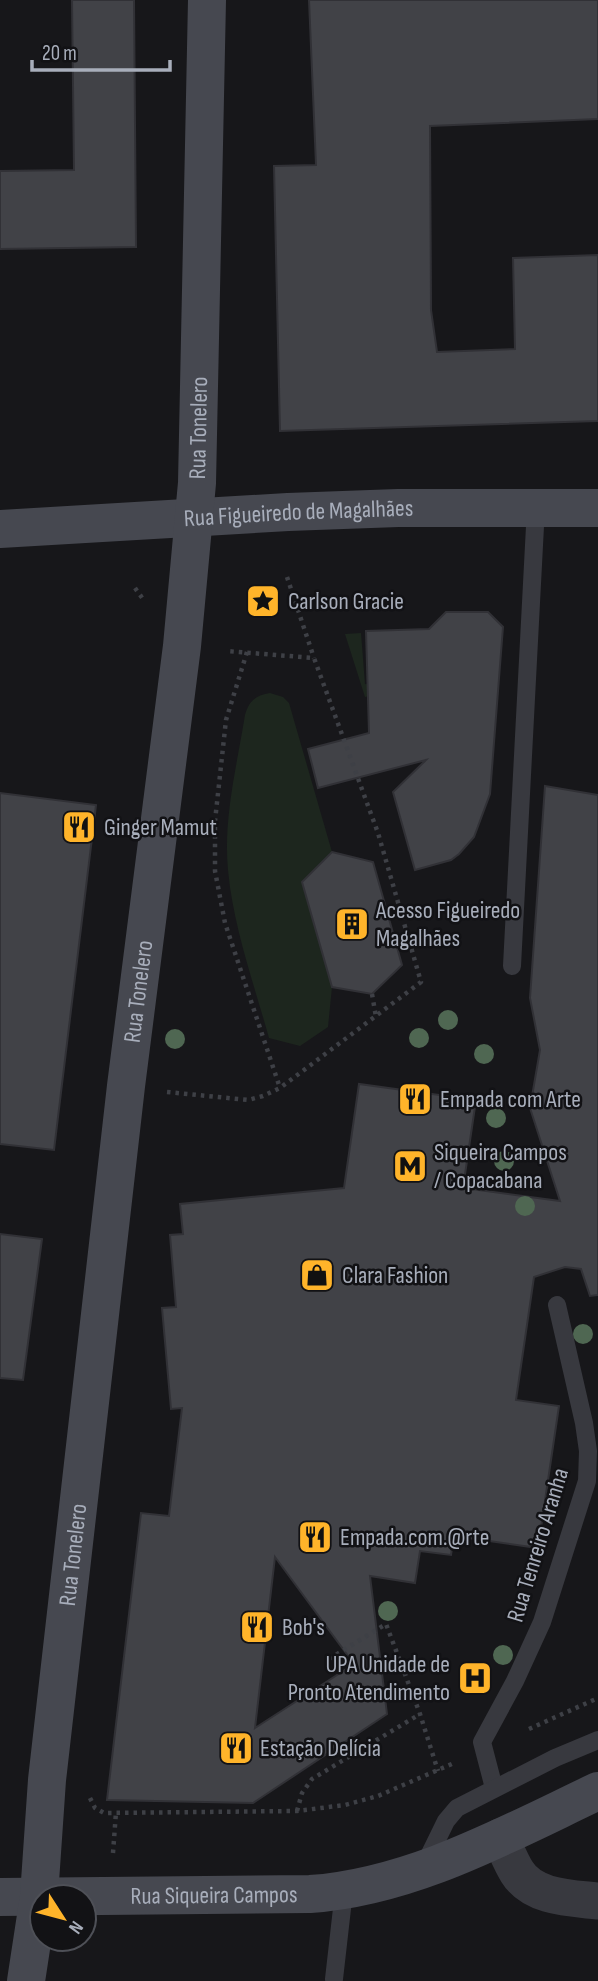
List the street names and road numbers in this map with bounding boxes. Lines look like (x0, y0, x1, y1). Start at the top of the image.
street label: Rua Tonelero (183, 376, 214, 480)
street label: Rua Figueiredo de Magalhães (183, 494, 413, 533)
street label: Rua Tonelero (117, 939, 159, 1044)
street label: Rua Tenreiro Aranha (501, 1465, 575, 1625)
street label: Rua Tonelero (52, 1502, 93, 1607)
street label: Rua Siqueira Campos (130, 1880, 298, 1910)

